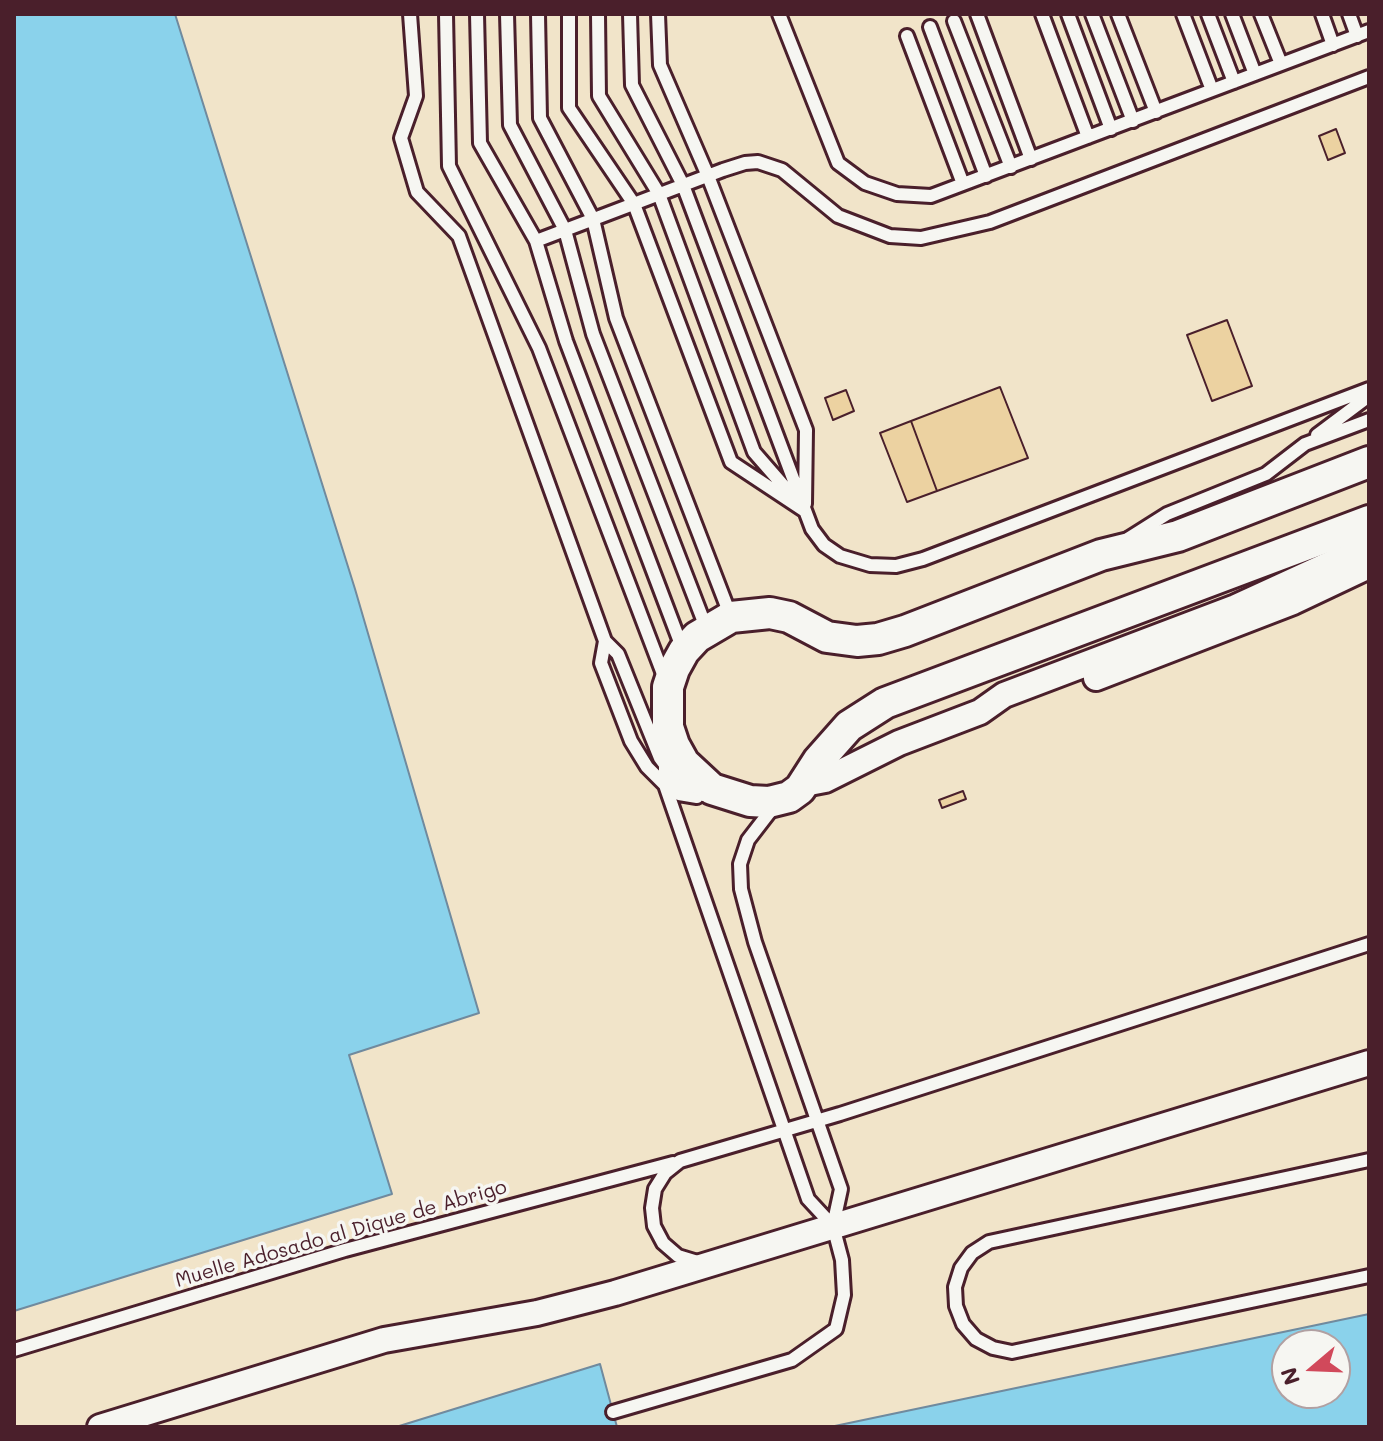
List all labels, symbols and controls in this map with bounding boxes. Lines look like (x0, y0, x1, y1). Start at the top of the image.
street label: Muelle Adosado al Dique de Abrigo (173, 1175, 509, 1293)
north arrow (1271, 1329, 1351, 1409)
text: N (1273, 1364, 1306, 1389)

